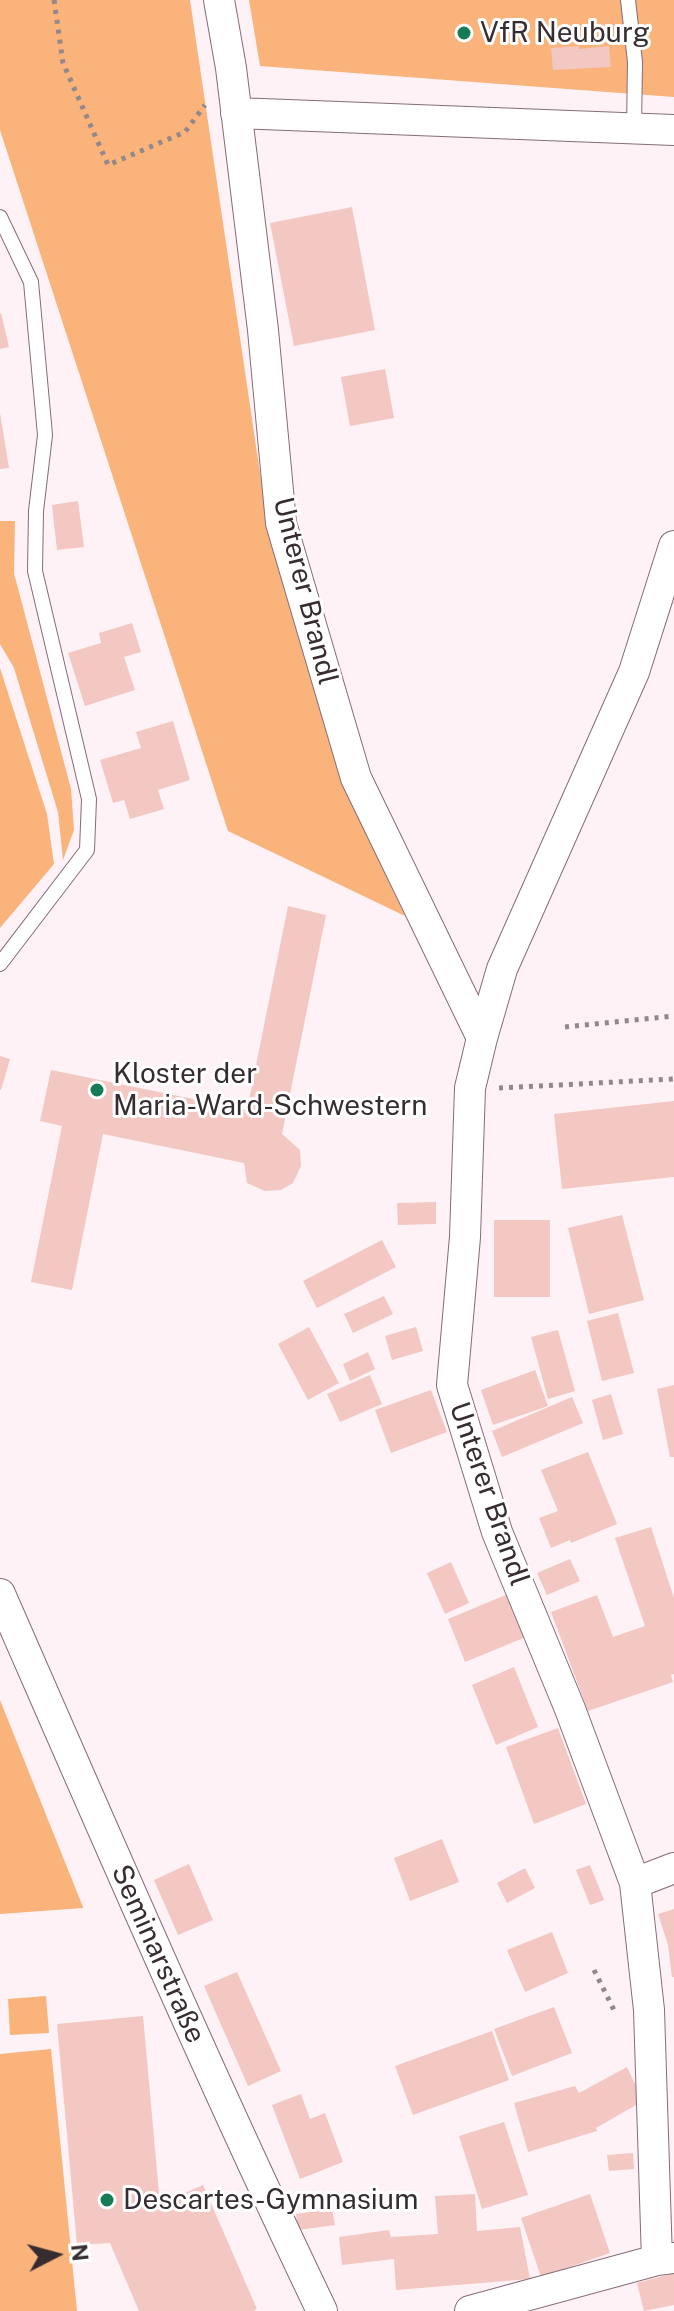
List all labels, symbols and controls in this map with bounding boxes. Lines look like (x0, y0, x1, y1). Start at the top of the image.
place label: VfR Neuburg (480, 16, 650, 50)
marker: VfR Neuburg (455, 24, 473, 42)
street label: Unterer Brandl (265, 494, 345, 688)
place label: Kloster der Maria-Ward-Schwestern (113, 1057, 427, 1123)
marker: Kloster der Maria-Ward-Schwestern (88, 1081, 106, 1099)
street label: Unterer Brandl (442, 1398, 536, 1590)
street label: Seminarstraße (104, 1860, 212, 2048)
place label: Descartes-Gymnasium (123, 2183, 418, 2217)
marker: Descartes-Gymnasium (98, 2191, 116, 2209)
north arrow (16, 2215, 96, 2295)
text: N (66, 2243, 94, 2262)

